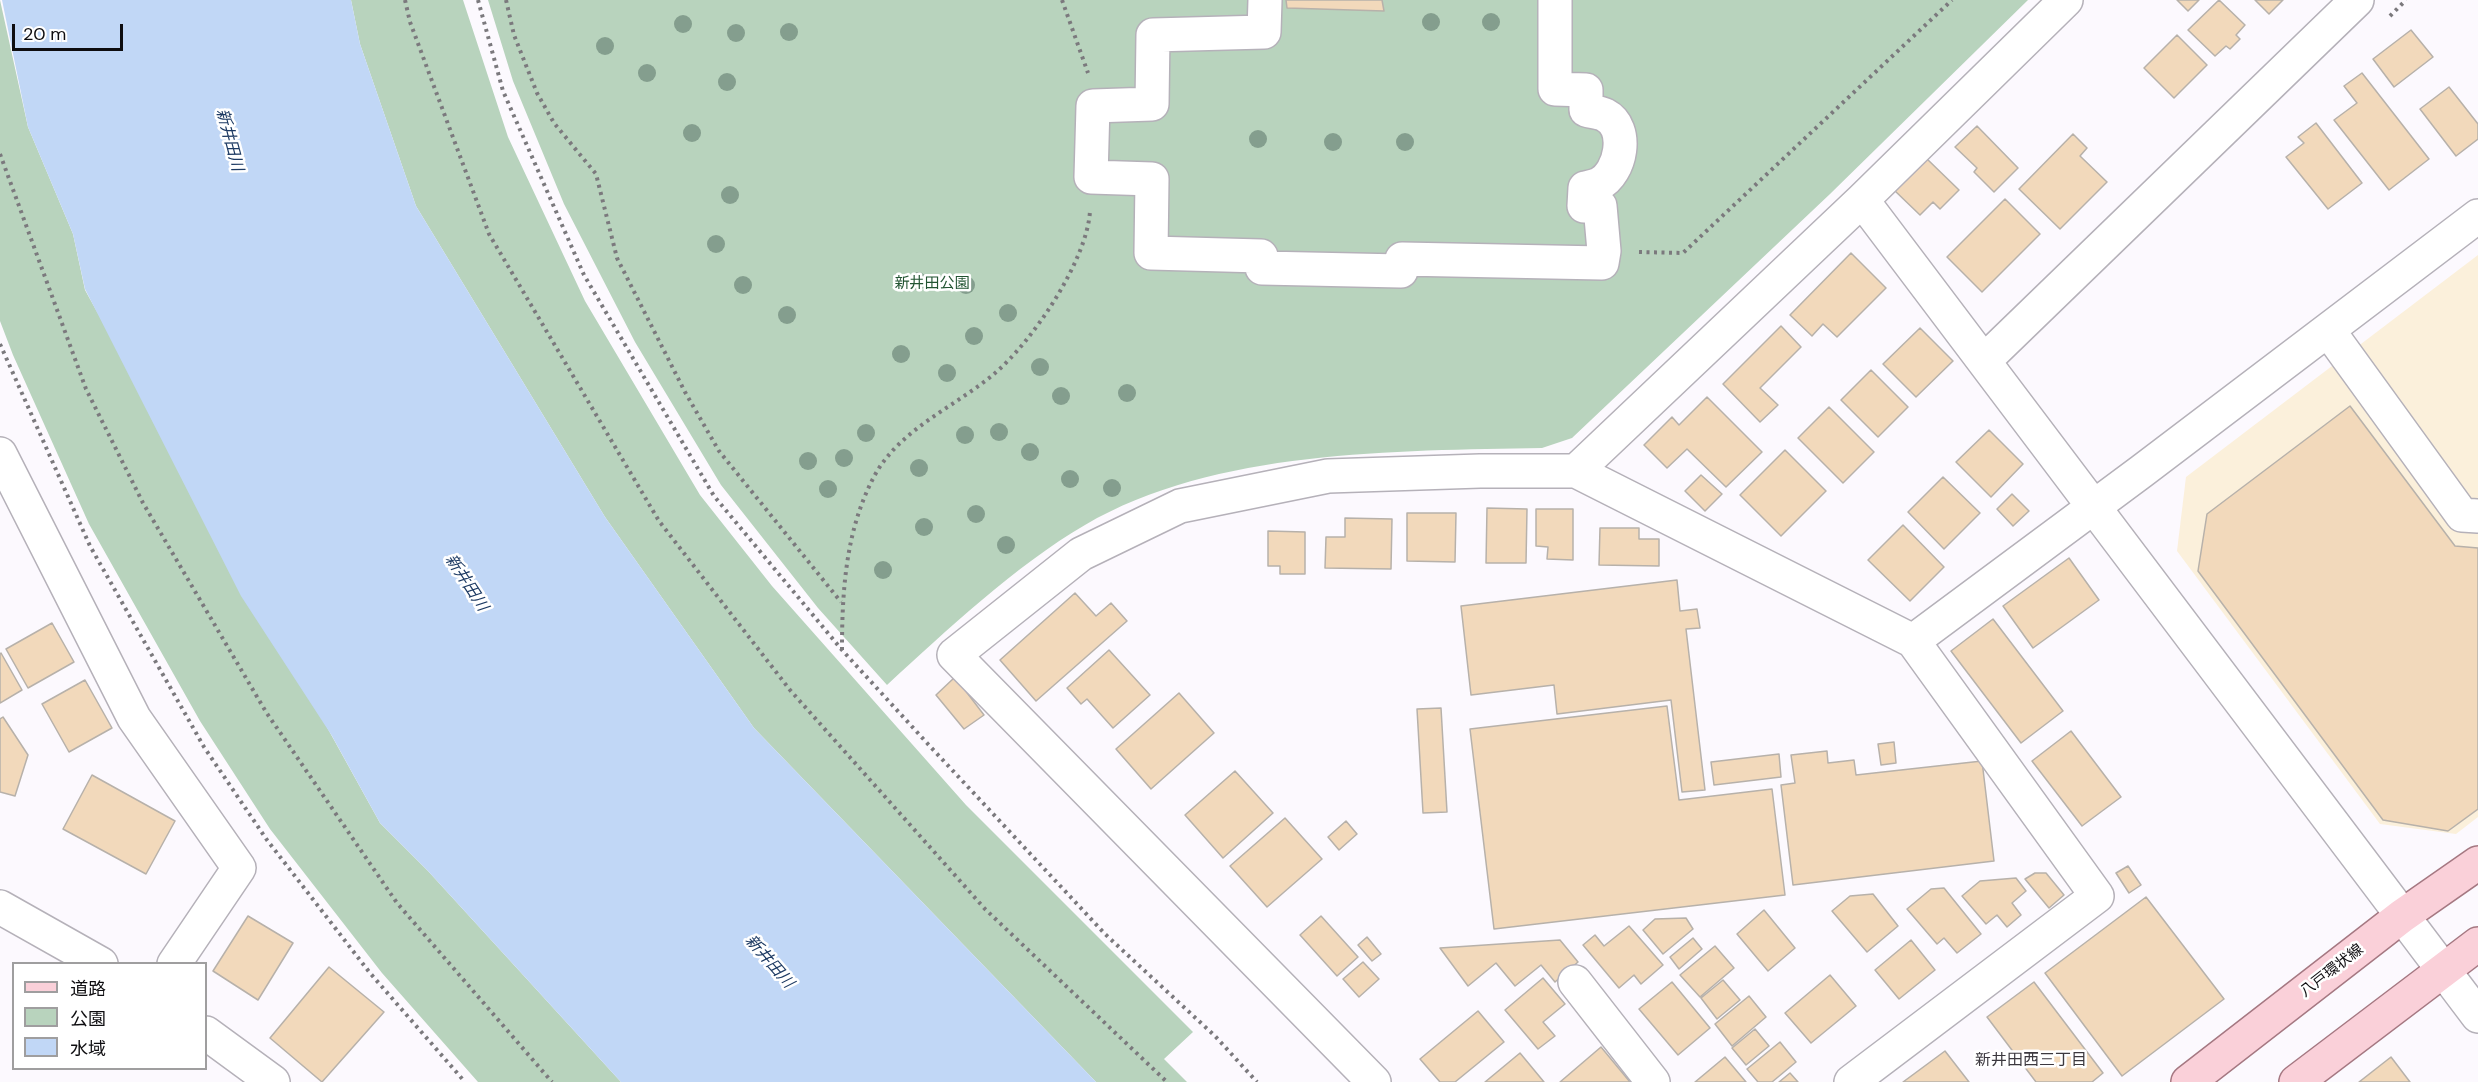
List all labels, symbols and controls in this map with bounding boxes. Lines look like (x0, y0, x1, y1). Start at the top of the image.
scale bar (15, 12, 126, 50)
text: 20 m (23, 22, 66, 46)
water label: 新井田川 (211, 107, 247, 173)
park label: 新井田公園 (895, 275, 969, 293)
water label: 新井田川 (441, 551, 491, 615)
water label: 新井田川 (741, 932, 797, 992)
street label: 八戸環状線 (2297, 941, 2367, 1001)
legend (12, 962, 207, 1070)
text: 道路 (70, 977, 106, 1001)
text: 公園 (70, 1007, 106, 1031)
text: 水域 (70, 1037, 106, 1061)
district label: 新井田西三丁目 (1975, 1051, 2087, 1071)

